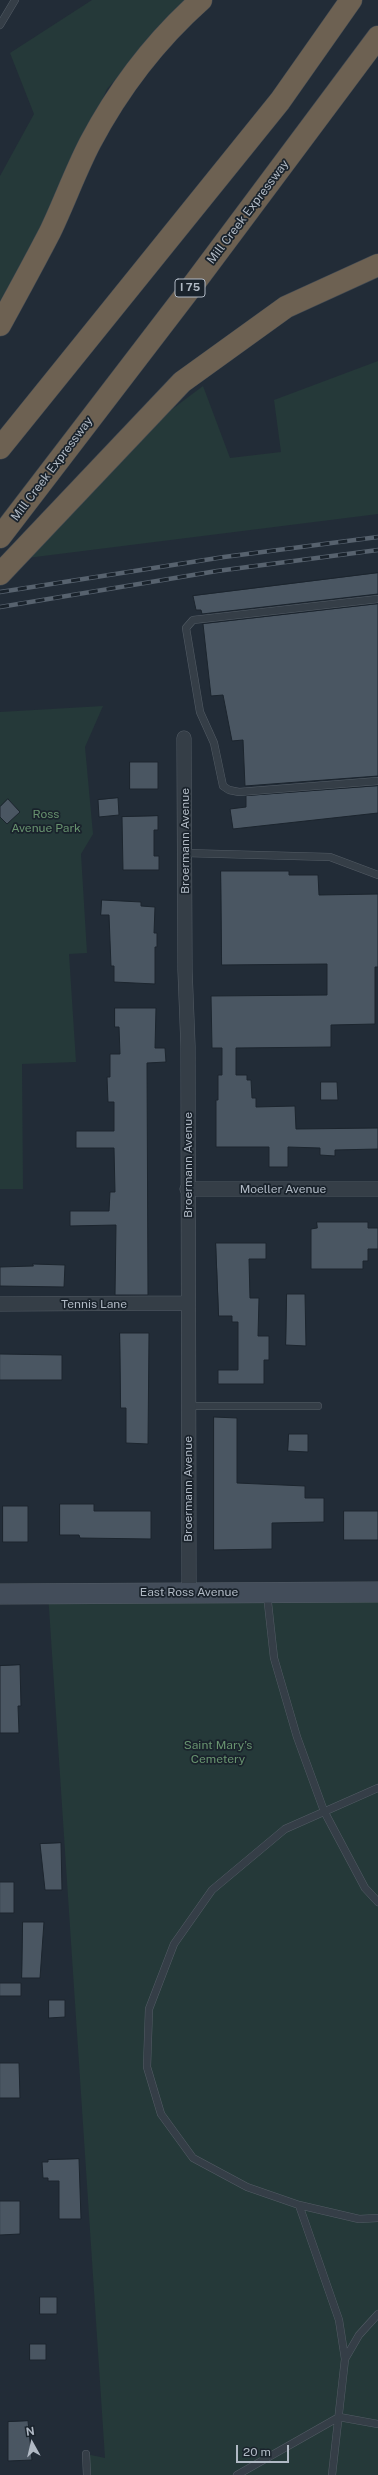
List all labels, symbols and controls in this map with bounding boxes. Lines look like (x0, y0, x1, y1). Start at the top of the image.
street label: Mill Creek Expressway (204, 157, 292, 267)
road number: I 75 (175, 279, 205, 297)
street label: Mill Creek Expressway (8, 414, 96, 524)
street label: Broermann Avenue (178, 788, 192, 894)
park label: Ross Avenue Park (11, 807, 81, 835)
street label: Broermann Avenue (181, 1112, 195, 1218)
street label: Moeller Avenue (240, 1182, 326, 1196)
street label: Tennis Lane (61, 1297, 127, 1311)
street label: Broermann Avenue (181, 1436, 195, 1542)
street label: East Ross Avenue (140, 1585, 238, 1599)
park label: Saint Mary’s Cemetery (184, 1738, 252, 1766)
north arrow (12, 2423, 52, 2463)
text: N (25, 2425, 35, 2438)
scale bar (238, 2437, 291, 2463)
text: 20 m (243, 2445, 271, 2459)

